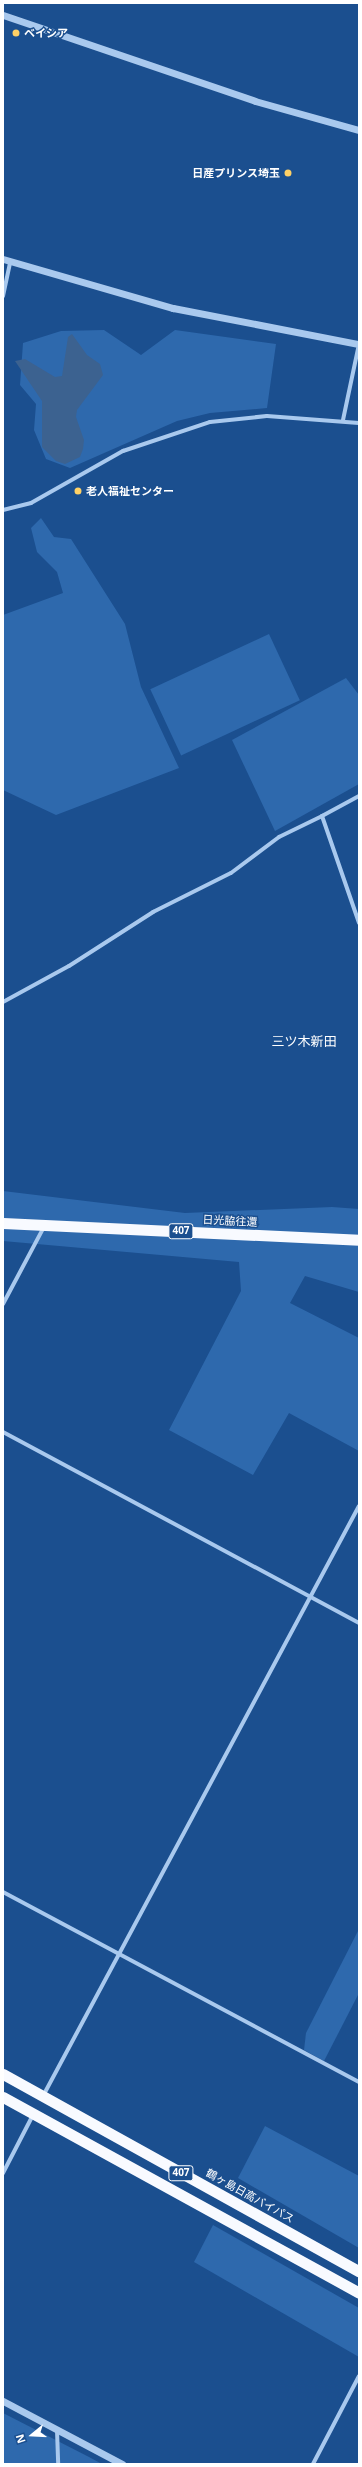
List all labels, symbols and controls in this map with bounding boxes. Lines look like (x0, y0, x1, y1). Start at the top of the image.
place label: ベイシア (24, 26, 68, 40)
marker: ベイシア (11, 28, 21, 38)
place label: 日産プリンス埼玉 (192, 166, 280, 180)
marker: 日産プリンス埼玉 (283, 168, 293, 178)
place label: 老人福祉センター (86, 484, 174, 498)
marker: 老人福祉センター (73, 486, 83, 496)
district label: 三ツ木新田 (272, 1033, 336, 1049)
street label: 日光脇往還 (202, 1213, 258, 1229)
road number: 407 (168, 1223, 194, 1239)
road number: 407 (168, 2165, 194, 2181)
street label: 鶴ヶ島日高バイパス (204, 2166, 296, 2226)
north arrow (12, 2415, 52, 2455)
text: N (12, 2432, 29, 2445)

